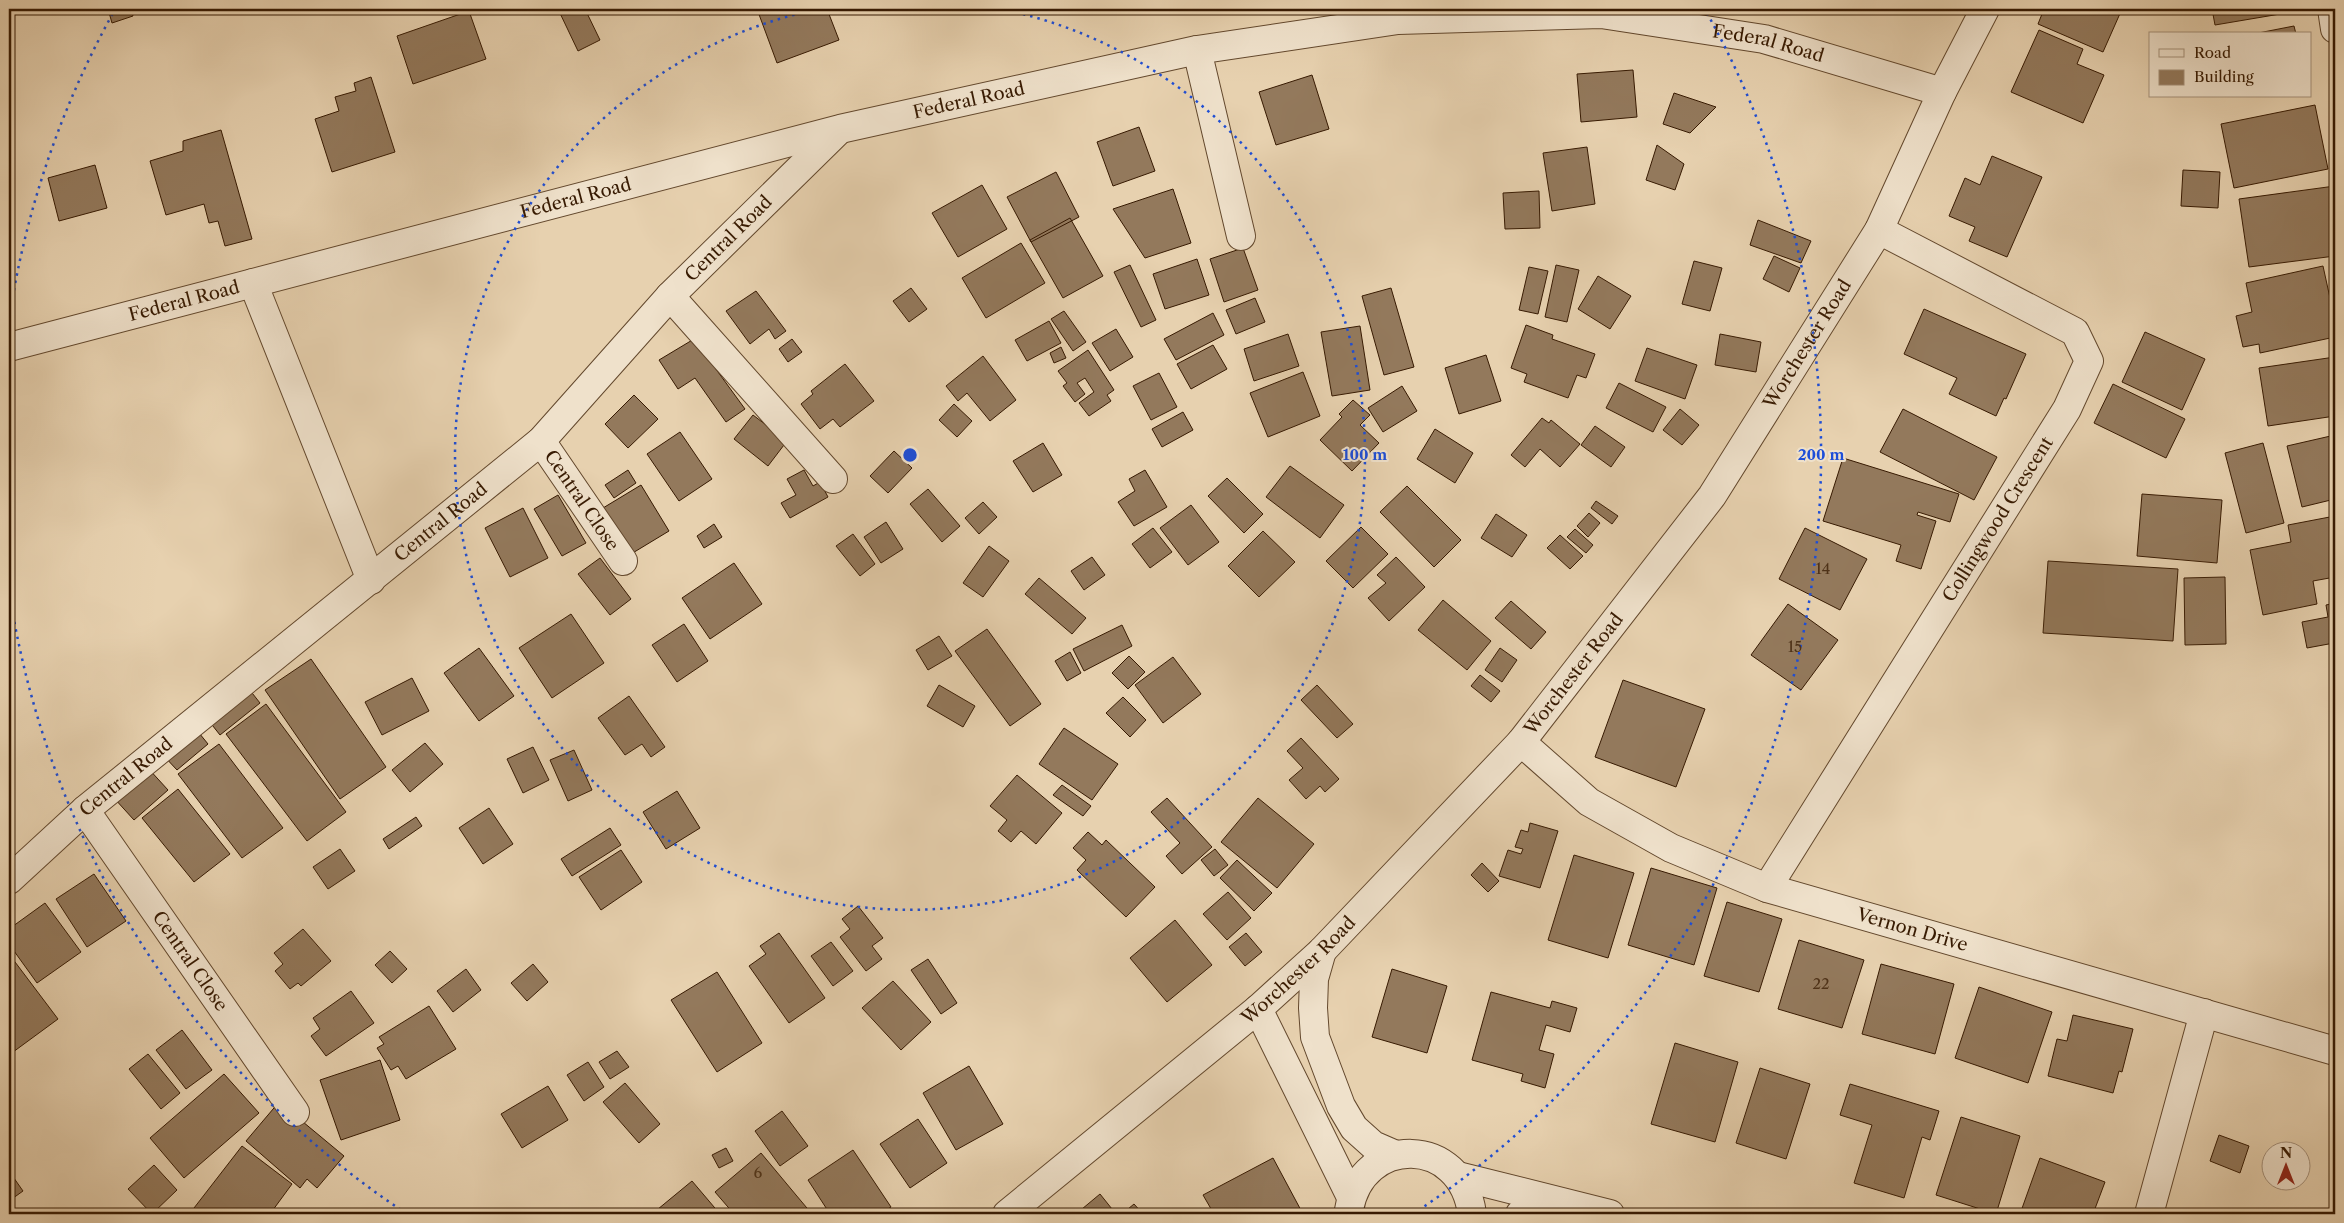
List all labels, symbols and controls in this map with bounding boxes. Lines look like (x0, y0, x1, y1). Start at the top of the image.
street label: Federal Road (1711, 20, 1827, 67)
legend (2149, 32, 2312, 98)
text: Road (2194, 43, 2231, 62)
text: Building (2194, 67, 2254, 86)
street label: Federal Road (911, 77, 1027, 124)
street label: Federal Road (518, 173, 634, 223)
street label: Central Road (680, 191, 777, 286)
street label: Worchester Road (1758, 275, 1856, 413)
street label: Federal Road (126, 276, 242, 326)
street label: Collingwood Crescent (1938, 432, 2058, 606)
text: 100 m (1343, 445, 1387, 464)
text: 200 m (1798, 445, 1844, 464)
street label: Central Close (540, 446, 624, 555)
centre of rings (901, 446, 919, 464)
street label: Central Road (390, 478, 492, 566)
house number: 14 (1816, 559, 1830, 578)
street label: Worchester Road (1519, 609, 1628, 740)
house number: 15 (1788, 637, 1802, 656)
street label: Central Road (75, 733, 177, 821)
street label: Vernon Drive (1853, 903, 1970, 956)
street label: Central Close (148, 907, 232, 1015)
street label: Worchester Road (1236, 912, 1360, 1030)
house number: 22 (1812, 974, 1830, 993)
north arrow (2262, 1140, 2312, 1190)
text: N (2280, 1144, 2292, 1162)
house number: 6 (754, 1163, 763, 1182)

